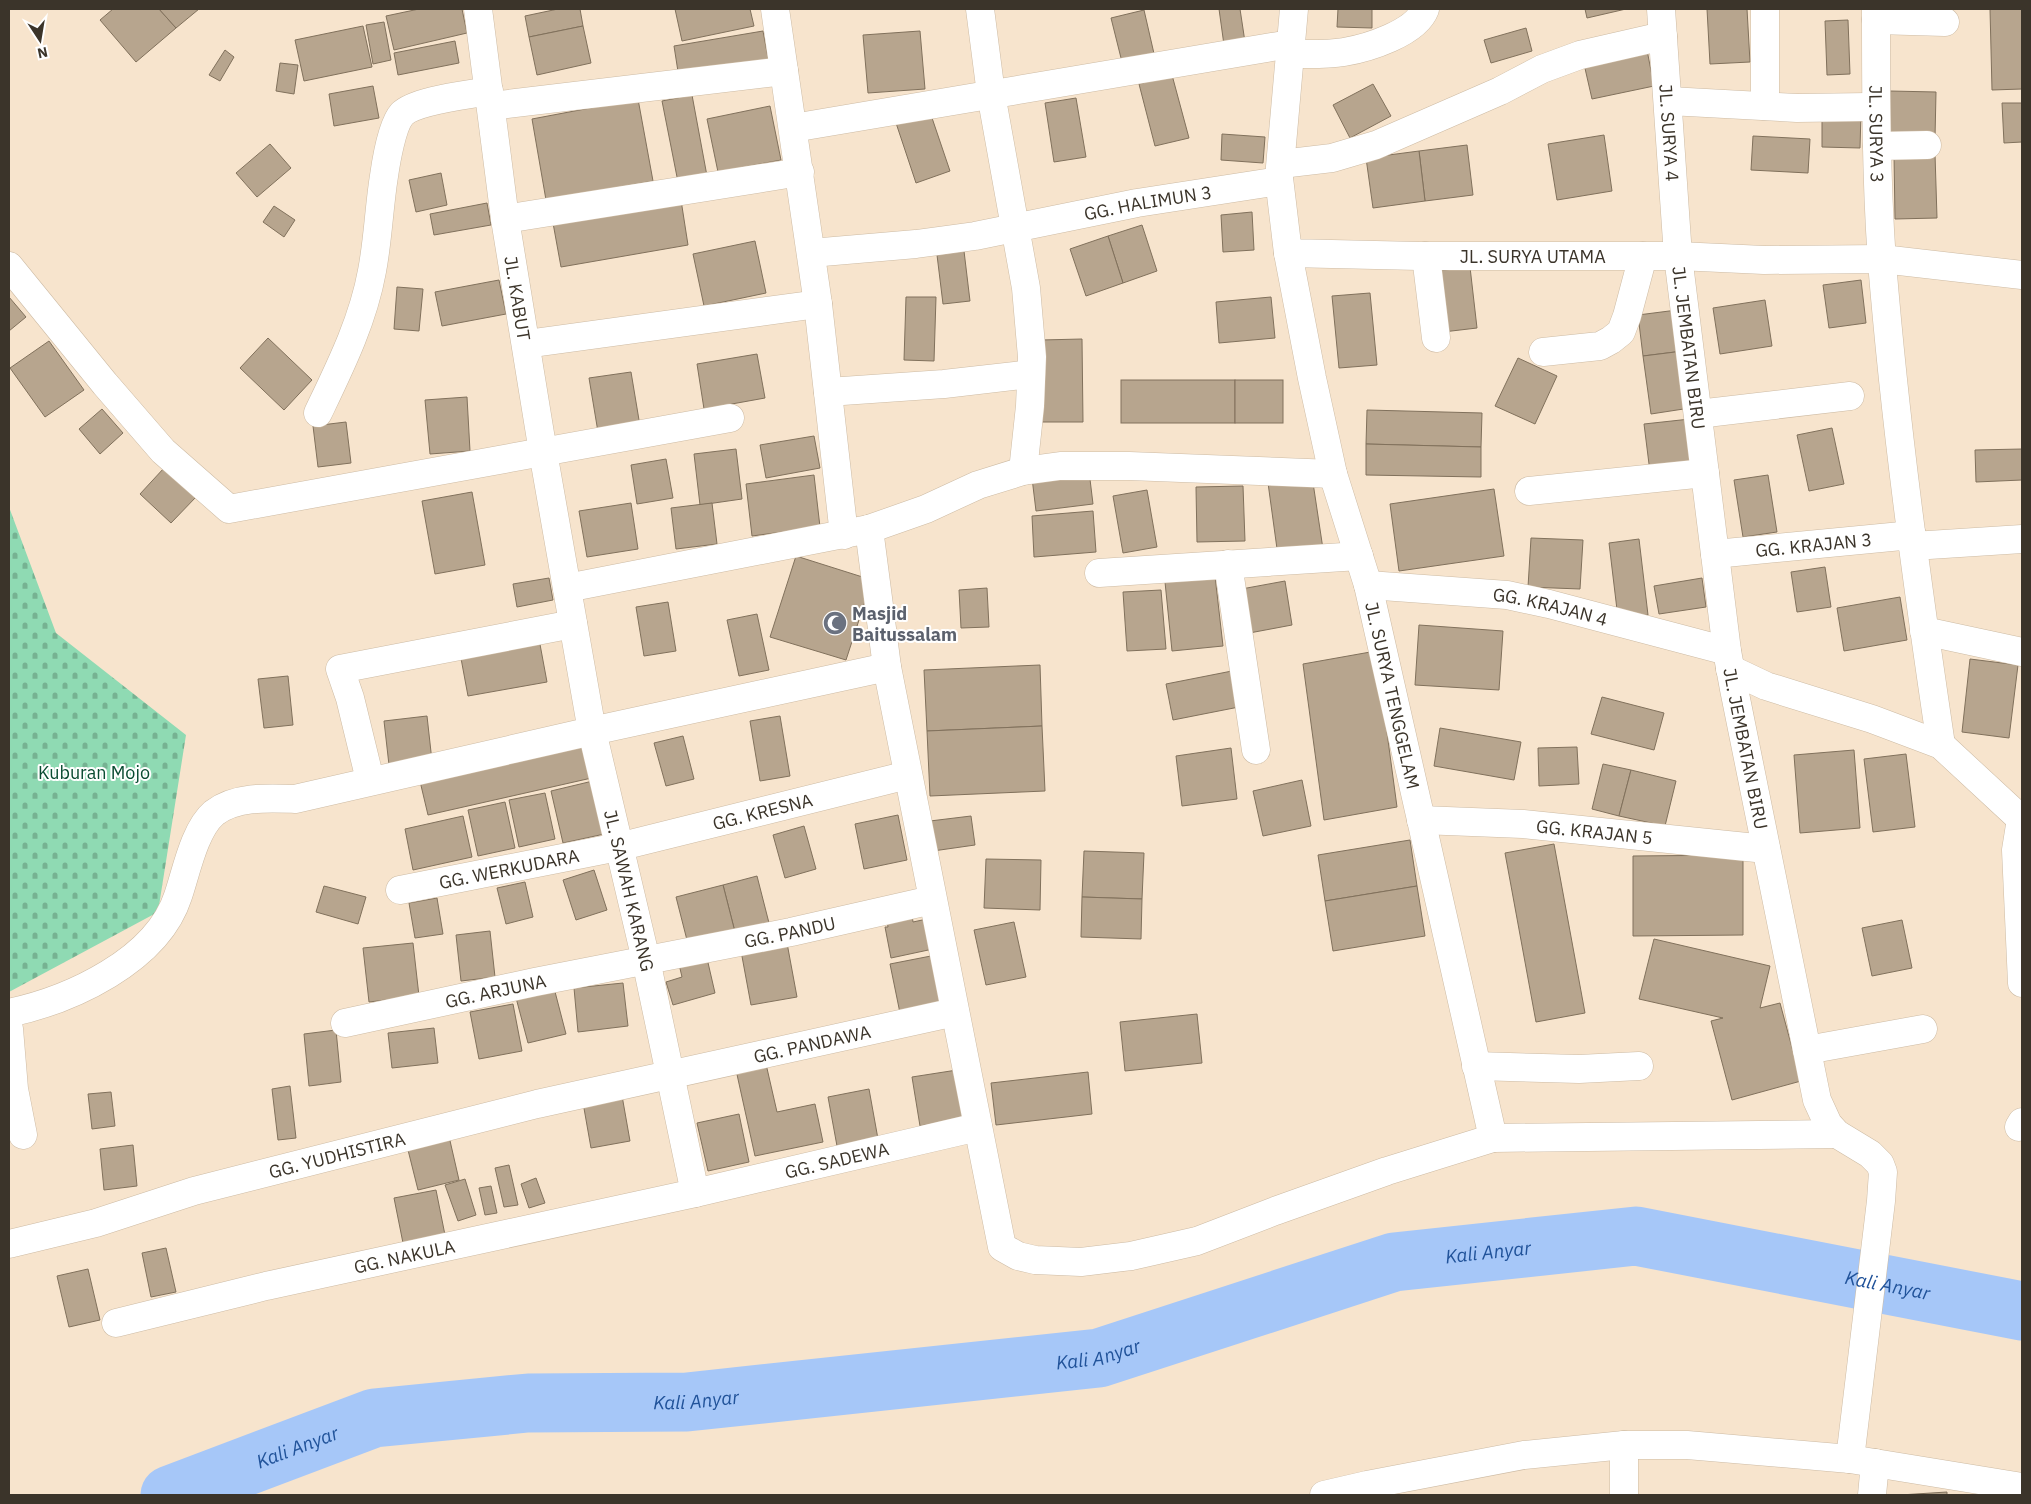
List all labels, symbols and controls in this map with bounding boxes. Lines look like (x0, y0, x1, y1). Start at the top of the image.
north arrow (15, 15, 65, 65)
text: N (36, 43, 50, 63)
street label: JL. SURYA 4 (1655, 83, 1684, 182)
street label: JL. SURYA 3 (1865, 85, 1889, 183)
street label: GG. HALIMUN 3 (1082, 180, 1213, 225)
street label: JL. SURYA UTAMA (1460, 245, 1606, 268)
street label: JL. KABUT (500, 254, 536, 342)
street label: JL. JEMBATAN BIRU (1668, 265, 1711, 431)
street label: GG. KRAJAN 3 (1754, 527, 1873, 562)
street label: GG. KRAJAN 4 (1492, 583, 1610, 631)
street label: JL. SURYA TENGGELAM (1361, 599, 1425, 791)
place label: Masjid Baitussalam (852, 602, 957, 646)
mosque icon: Masjid Baitussalam (822, 610, 848, 636)
street label: JL. JEMBATAN BIRU (1719, 666, 1774, 831)
park label: Kuburan Mojo (38, 761, 150, 784)
street label: GG. KRESNA (710, 788, 815, 835)
street label: JL. SAWAH KARANG (599, 807, 660, 974)
street label: GG. KRAJAN 5 (1535, 814, 1654, 849)
street label: GG. WERKUDARA (437, 843, 581, 894)
street label: GG. PANDU (742, 911, 838, 952)
street label: GG. ARJUNA (443, 969, 548, 1013)
street label: GG. PANDAWA (751, 1019, 873, 1068)
street label: GG. YUDHISTIRA (266, 1126, 408, 1183)
street label: GG. SADEWA (782, 1137, 892, 1183)
street label: GG. NAKULA (352, 1234, 458, 1278)
water label: Kali Anyar (1444, 1235, 1533, 1268)
water label: Kali Anyar (1843, 1265, 1933, 1305)
water label: Kali Anyar (1055, 1333, 1145, 1375)
water label: Kali Anyar (653, 1384, 741, 1414)
water label: Kali Anyar (253, 1420, 343, 1473)

